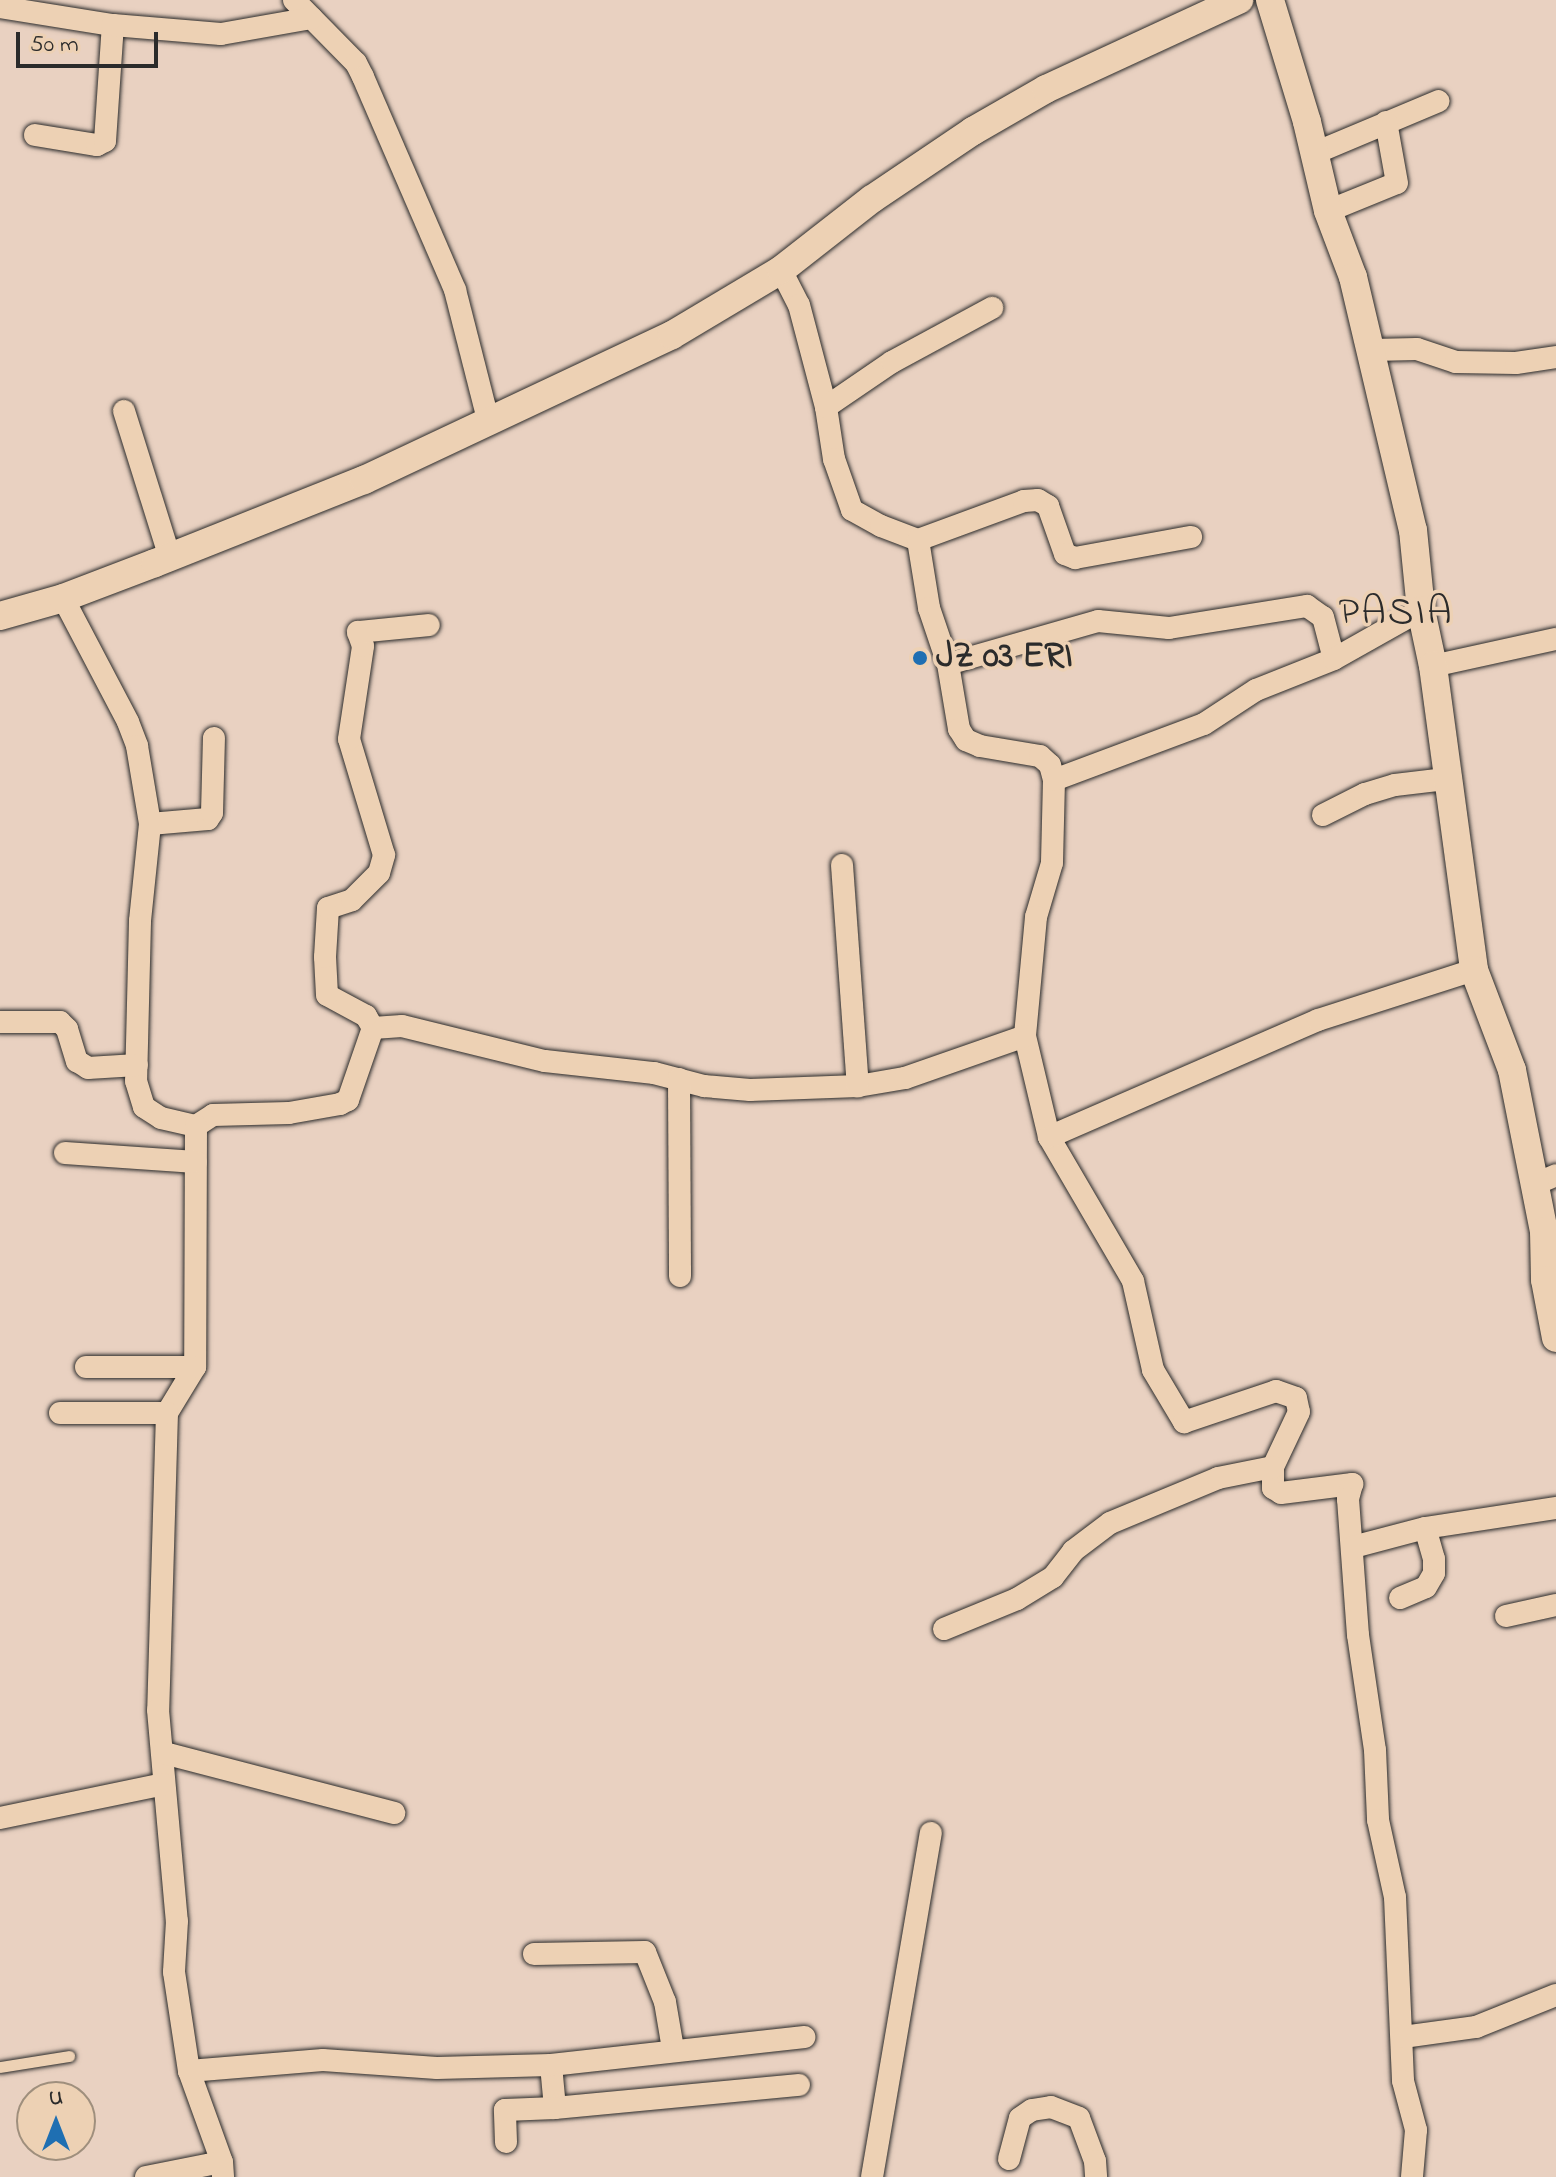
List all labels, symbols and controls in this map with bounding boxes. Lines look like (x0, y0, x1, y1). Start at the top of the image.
scale bar (20, 16, 162, 66)
text: 50 m (30, 28, 79, 63)
district label: PASIA (1338, 590, 1454, 638)
place label: JZ 03 ERI (936, 636, 1073, 680)
marker: JZ 03 ERI (911, 649, 929, 667)
north arrow (16, 2081, 96, 2161)
text: U (49, 2083, 63, 2115)

